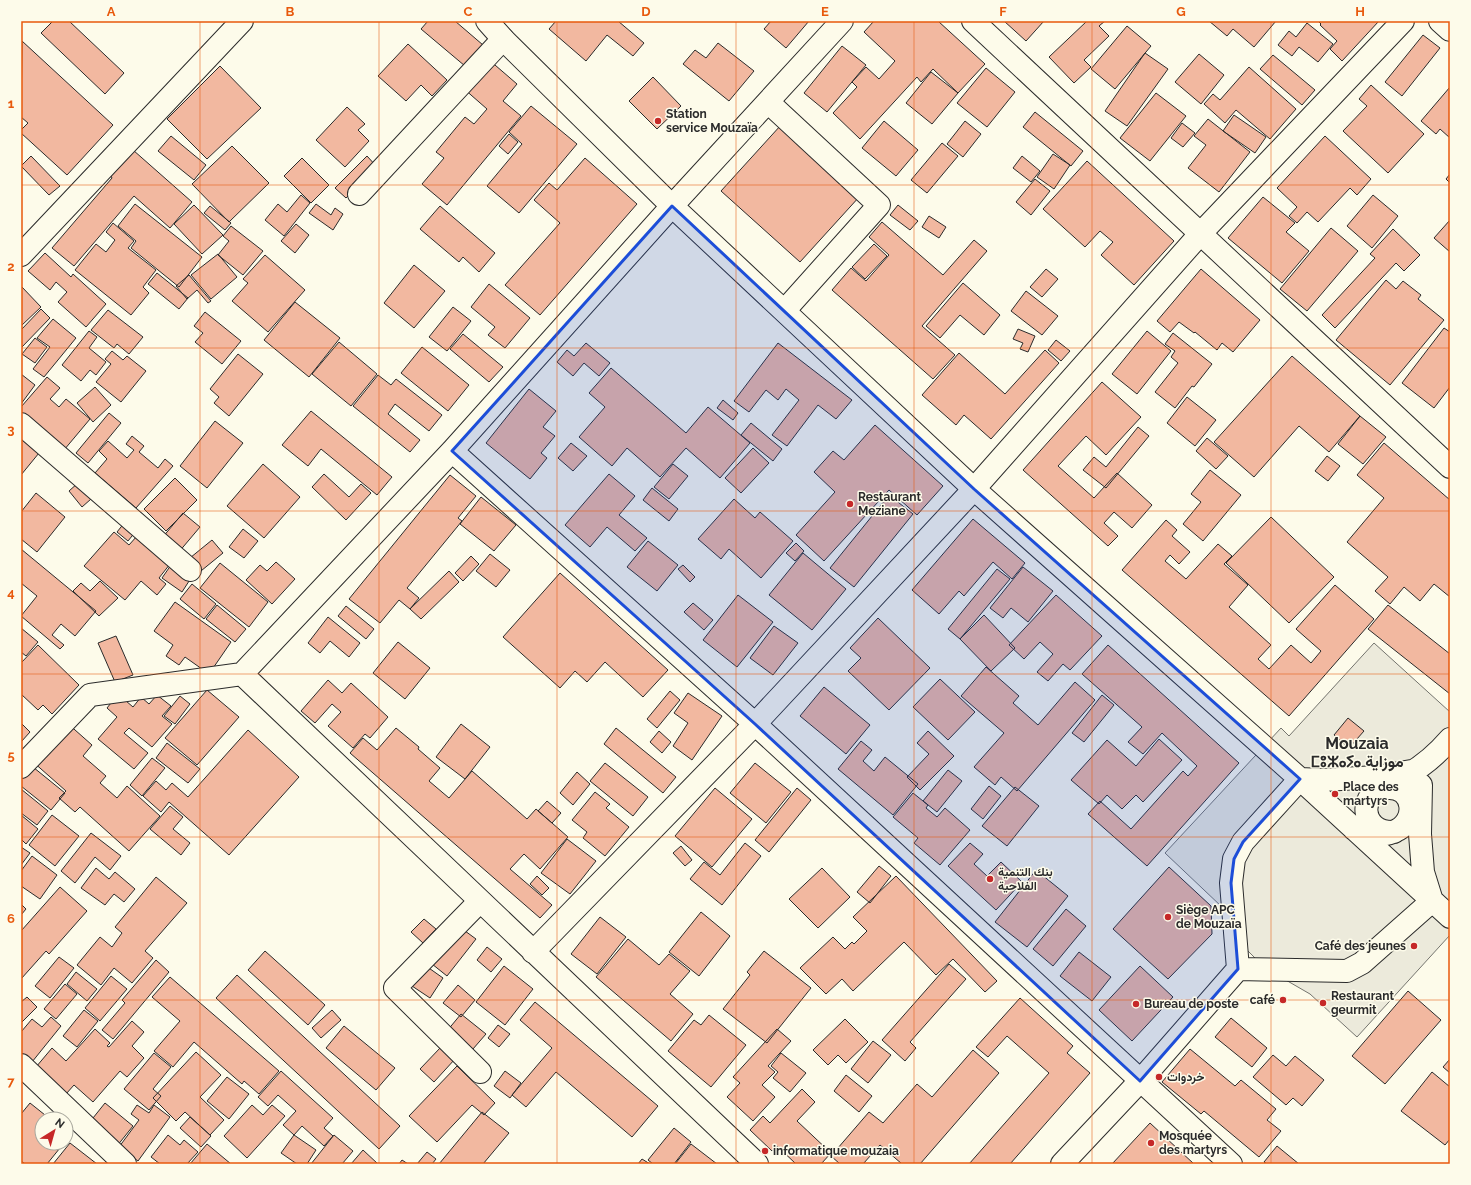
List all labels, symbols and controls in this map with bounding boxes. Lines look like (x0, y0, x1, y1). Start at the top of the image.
text: A (107, 4, 116, 19)
text: B (286, 4, 295, 19)
text: C (464, 4, 473, 19)
text: D (641, 4, 651, 19)
text: E (821, 4, 829, 19)
text: F (999, 4, 1007, 19)
text: G (1176, 4, 1186, 19)
text: H (1355, 4, 1365, 19)
text: 1 (8, 96, 15, 111)
place label: Station service Mouzaïa (666, 107, 758, 135)
marker: Station service Mouzaïa (653, 116, 663, 126)
text: 2 (7, 259, 15, 274)
text: 3 (7, 422, 15, 437)
place label: Restaurant Meziane (858, 490, 921, 518)
marker: Restaurant Meziane (845, 499, 855, 509)
text: 4 (7, 585, 15, 600)
district label: Mouzaia ⵎⵓⵣⴰⵢⴰ موزاية (1310, 734, 1404, 772)
text: 5 (7, 748, 15, 763)
place label: Place des martyrs (1343, 780, 1399, 808)
marker: Place des martyrs (1330, 789, 1340, 799)
place label: بنك التنمية الفلاحية (998, 865, 1053, 893)
marker: بنك التنمية الفلاحية (985, 874, 995, 884)
place label: Siège APC de Mouzaïa (1176, 903, 1242, 931)
text: 6 (7, 911, 15, 926)
marker: Siège APC de Mouzaïa (1163, 912, 1173, 922)
place label: Café des jeunes (1315, 939, 1406, 953)
marker: Café des jeunes (1409, 941, 1419, 951)
place label: Restaurant geurmit (1331, 989, 1394, 1017)
place label: café (1250, 993, 1275, 1007)
marker: café (1278, 995, 1288, 1005)
place label: Bureau de poste (1144, 997, 1239, 1011)
marker: Restaurant geurmit (1318, 998, 1328, 1008)
marker: Bureau de poste (1131, 999, 1141, 1009)
place label: خردوات (1167, 1070, 1204, 1085)
marker: خردوات (1154, 1072, 1164, 1082)
text: 7 (7, 1074, 15, 1089)
north arrow (34, 1111, 74, 1151)
text: N (52, 1116, 67, 1131)
place label: Mosquée des martyrs (1159, 1129, 1227, 1157)
marker: Mosquée des martyrs (1146, 1138, 1156, 1148)
place label: informatique mouzaia (773, 1144, 899, 1158)
marker: informatique mouzaia (760, 1146, 770, 1156)

